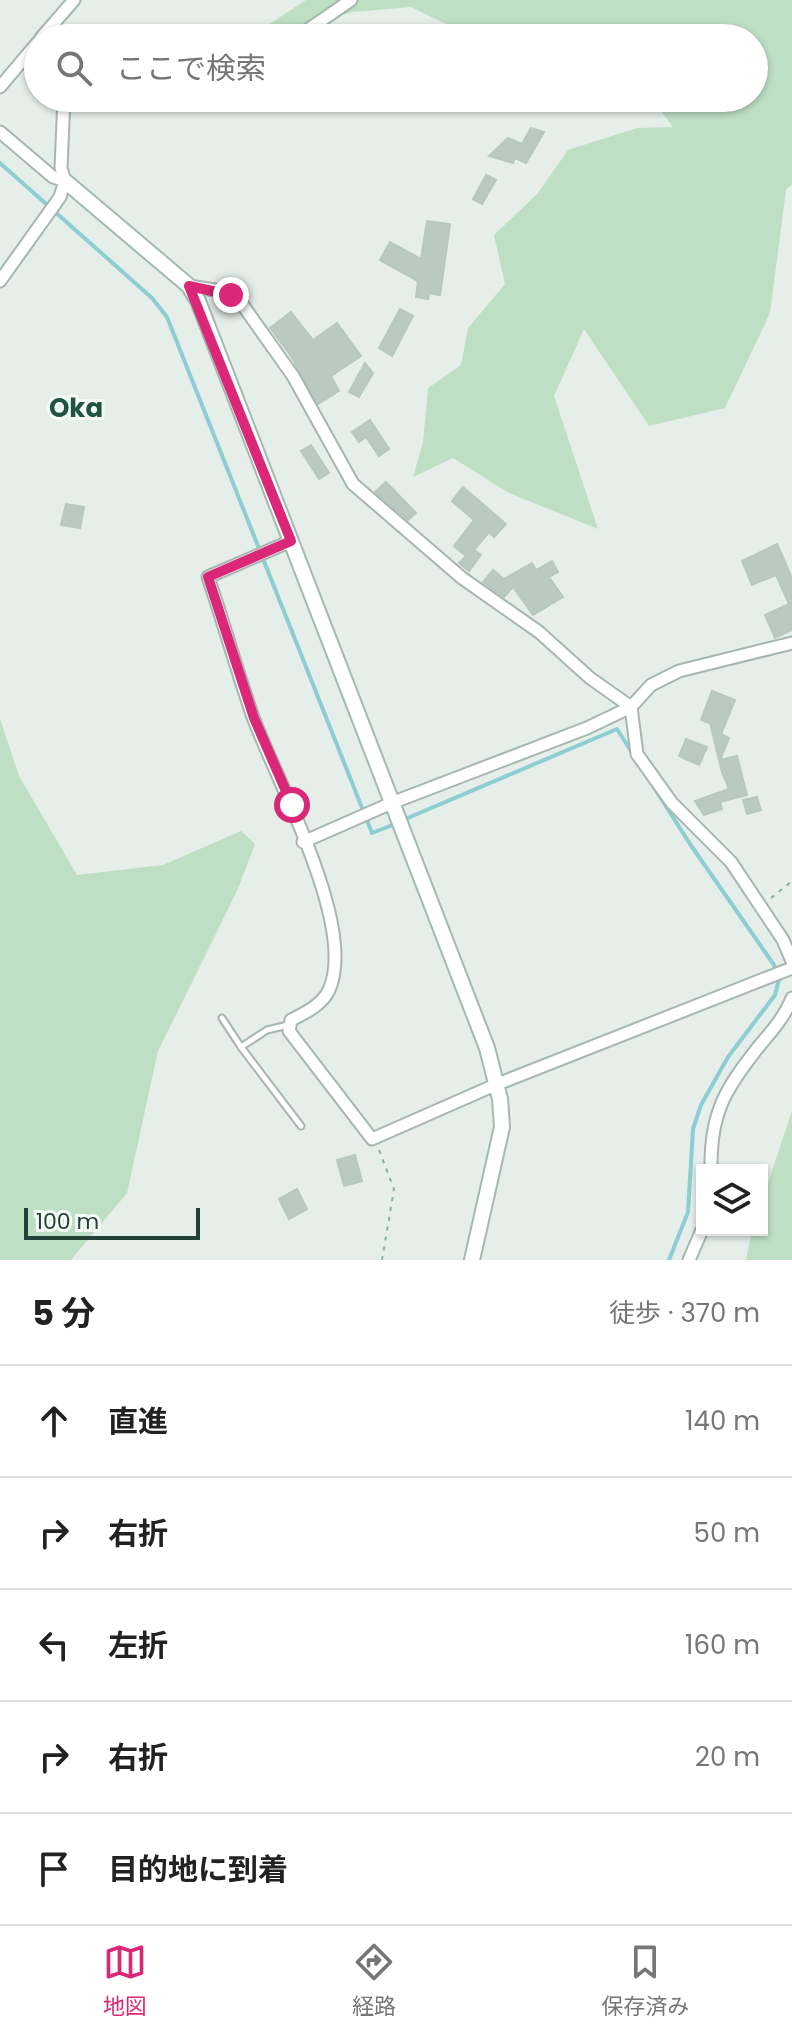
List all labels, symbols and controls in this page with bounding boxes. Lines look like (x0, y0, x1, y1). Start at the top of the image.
search box (24, 24, 768, 112)
icon: search (52, 46, 96, 90)
text: ここで検索 (116, 47, 266, 90)
route end (213, 277, 249, 313)
district label: Oka (49, 390, 103, 426)
route start (274, 787, 310, 823)
map controls (696, 1164, 768, 1236)
button: layers (696, 1164, 768, 1236)
scale bar (24, 1204, 200, 1240)
text: 100 m (36, 1206, 99, 1237)
text: 5 分 (32, 1289, 95, 1337)
text: 徒歩 · 370 m (609, 1295, 760, 1331)
icon: ahead (32, 1399, 76, 1443)
text: 直進 (108, 1400, 168, 1443)
text: 140 m (685, 1403, 760, 1439)
icon: right (32, 1511, 76, 1555)
text: 右折 (108, 1512, 168, 1555)
text: 50 m (694, 1515, 760, 1551)
icon: left (32, 1623, 76, 1667)
text: 左折 (108, 1624, 168, 1667)
text: 160 m (685, 1627, 760, 1663)
icon: right (32, 1735, 76, 1779)
text: 右折 (108, 1736, 168, 1779)
text: 20 m (695, 1739, 760, 1775)
icon: arrive (32, 1847, 76, 1891)
text: 目的地に到着 (108, 1848, 288, 1891)
tab: 地図 (103, 1940, 147, 2023)
tab: 経路 (352, 1940, 396, 2023)
tab: 保存済み (601, 1940, 689, 2023)

